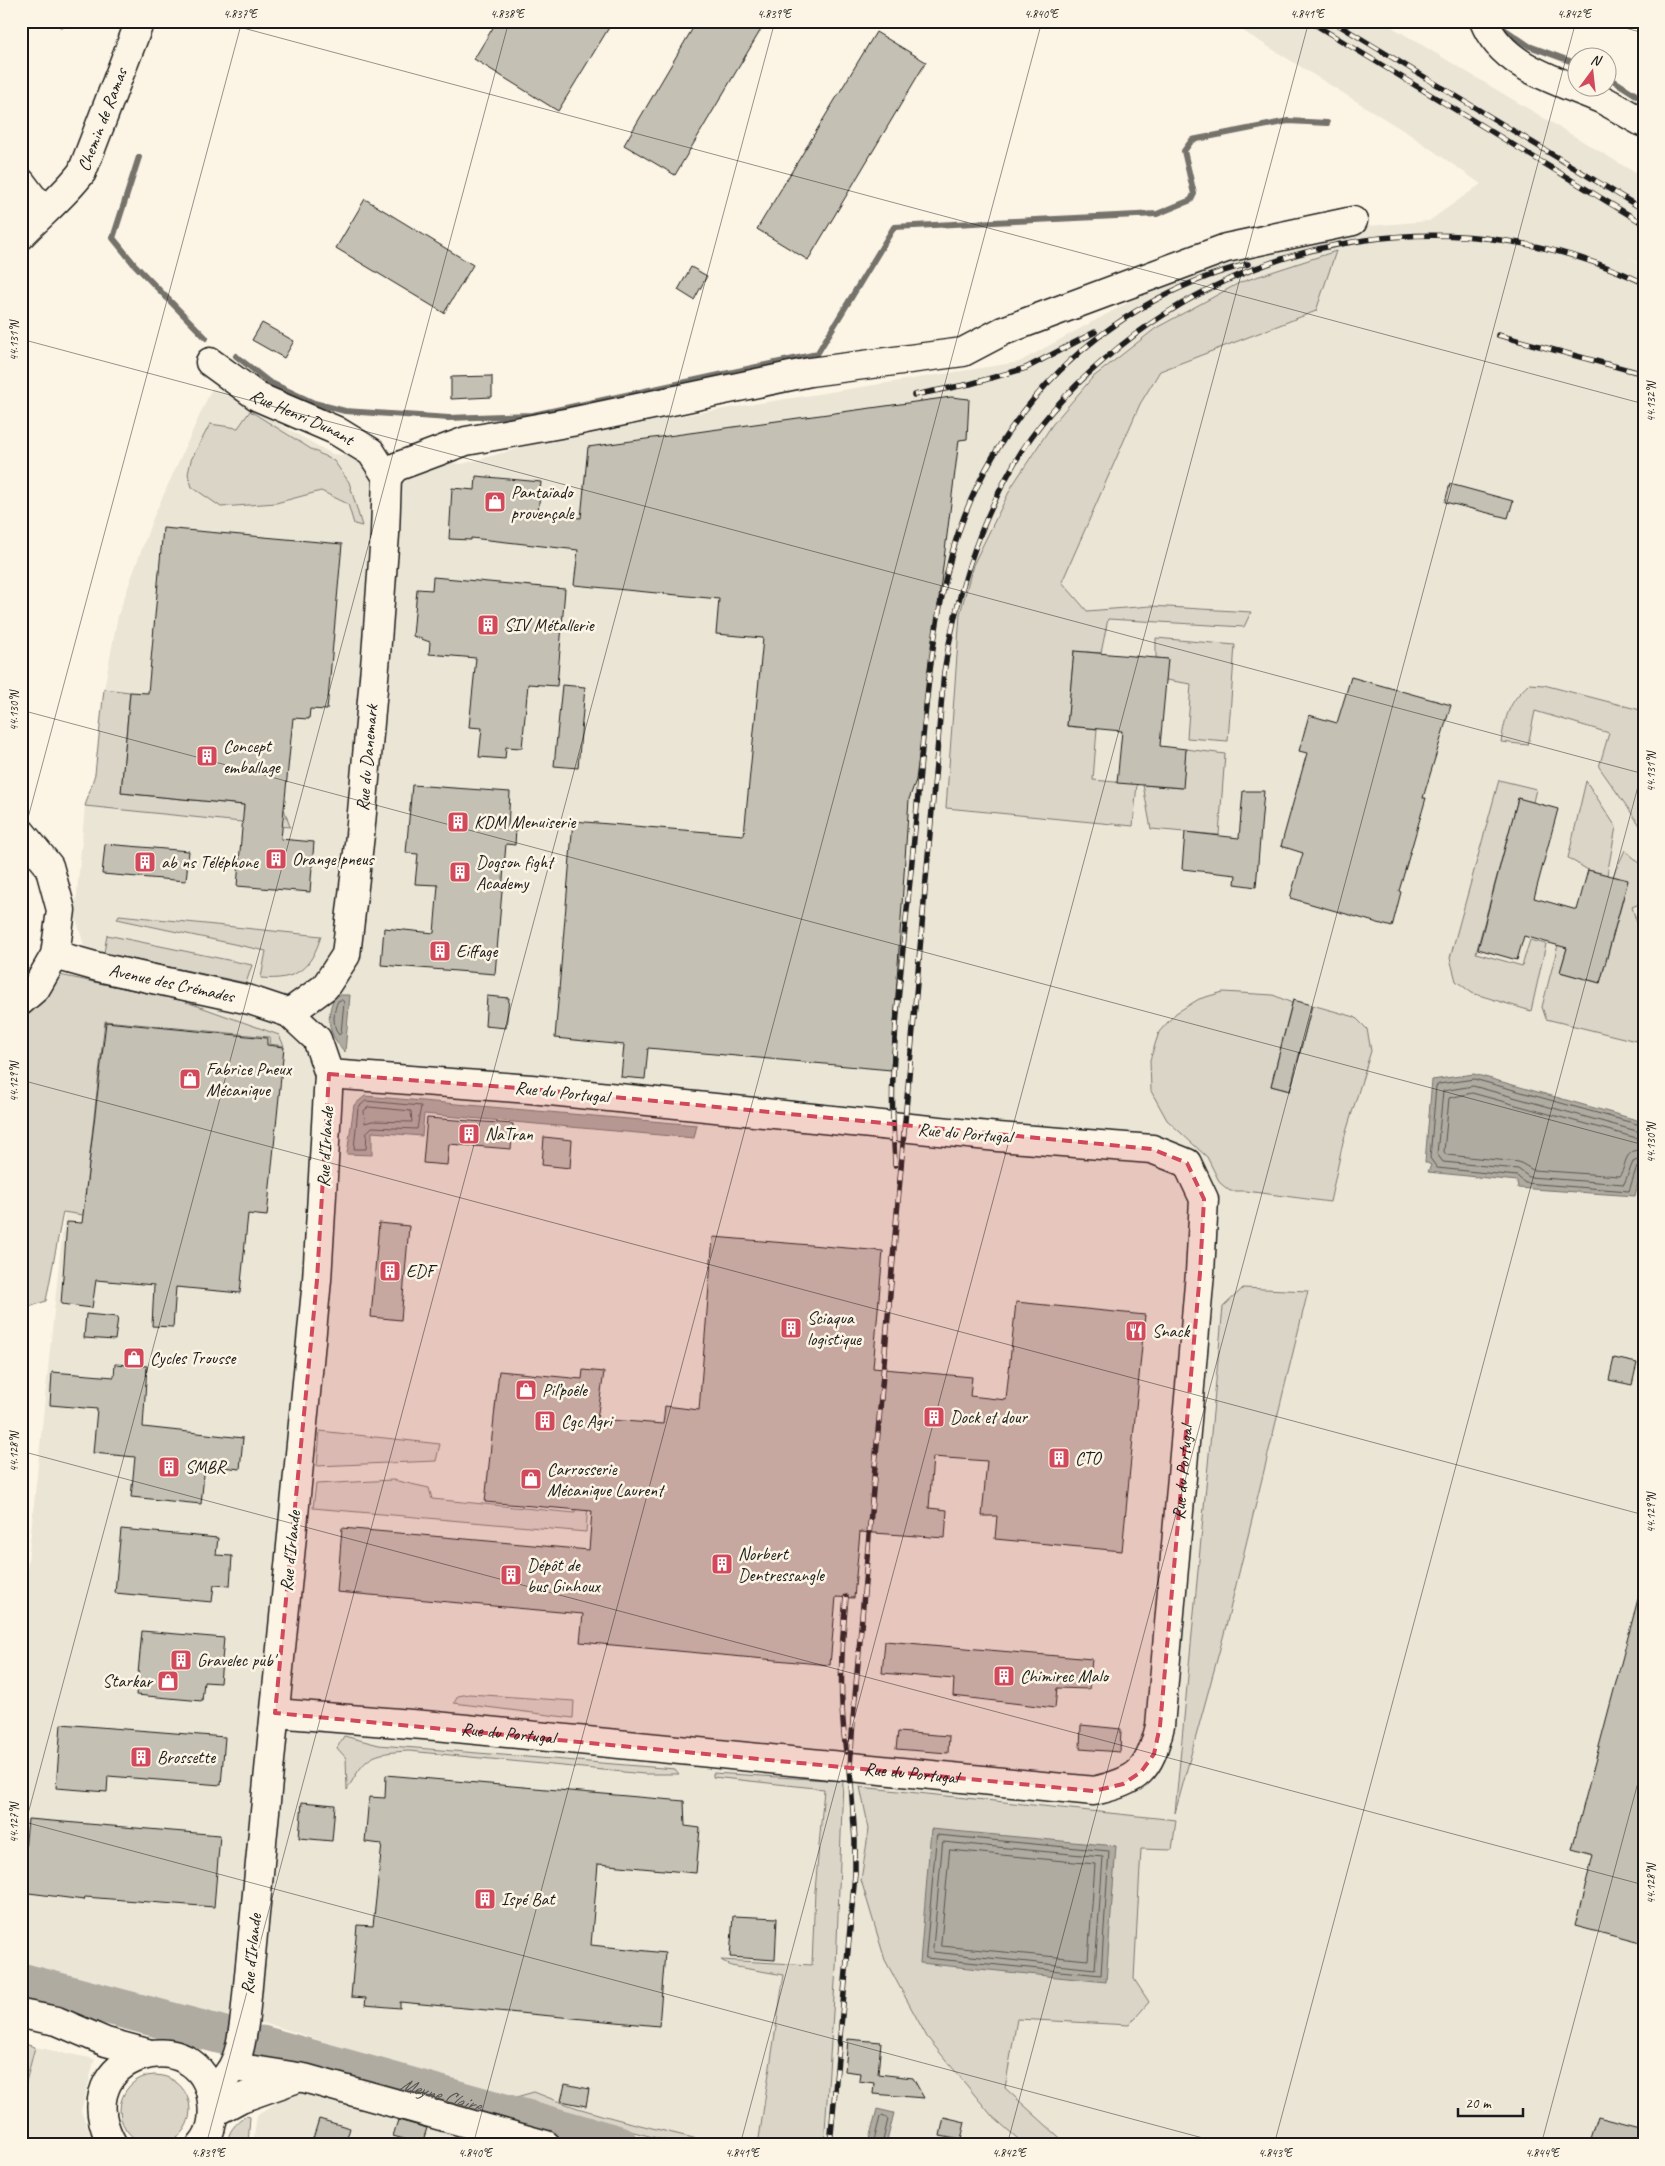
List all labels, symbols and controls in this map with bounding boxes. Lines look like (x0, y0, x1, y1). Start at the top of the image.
text: 4.837°E (223, 6, 259, 22)
text: 4.838°E (490, 6, 526, 22)
text: 4.839°E (757, 6, 793, 22)
text: 4.840°E (1024, 6, 1060, 22)
text: 4.841°E (1290, 6, 1326, 22)
text: 4.842°E (1557, 6, 1593, 22)
north arrow (1568, 48, 1618, 98)
text: N (1589, 51, 1604, 70)
street label: Chemin de Ramas (72, 63, 133, 174)
text: 44.131°N (6, 319, 22, 361)
text: 44.132°N (1643, 380, 1659, 422)
street label: Rue Henri Dunant (246, 384, 360, 451)
place label: Pantaïado provençale (511, 481, 575, 524)
shop icon: Pantaïado provençale (483, 490, 507, 514)
building icon: SIV Métallerie (476, 613, 500, 637)
place label: SIV Métallerie (504, 614, 595, 636)
text: 44.130°N (6, 689, 22, 731)
street label: Rue du Danemark (351, 702, 383, 812)
place label: Concept emballage (223, 735, 281, 778)
building icon: Concept emballage (195, 744, 219, 768)
text: 44.131°N (1643, 750, 1659, 792)
building icon: KDM Menuiserie (446, 810, 470, 834)
place label: KDM Menuiserie (474, 811, 576, 833)
building icon: Orange pneus (264, 847, 288, 871)
place label: Orange pneus (292, 848, 375, 870)
building icon: ab ns Téléphone (133, 850, 157, 874)
place label: ab ns Téléphone (161, 851, 259, 873)
place label: Dogson fight Academy (476, 851, 556, 894)
building icon: Dogson fight Academy (448, 860, 472, 884)
building icon: Eiffage (428, 939, 452, 963)
place label: Eiffage (456, 940, 498, 962)
street label: Avenue des Crémades (107, 959, 238, 1008)
place label: Fabrice Pneux Mécanique (206, 1058, 293, 1101)
text: 44.129°N (6, 1060, 22, 1102)
shop icon: Fabrice Pneux Mécanique (178, 1067, 202, 1091)
street label: Rue du Portugal (514, 1076, 613, 1108)
street label: Rue d'Irlande (312, 1105, 338, 1188)
street label: Rue du Portugal (917, 1118, 1016, 1148)
text: 44.130°N (1643, 1121, 1659, 1163)
building icon: NaTran (457, 1122, 481, 1146)
place label: NaTran (485, 1123, 534, 1145)
building icon: EDF (378, 1259, 402, 1283)
place label: EDF (406, 1260, 439, 1282)
place label: Sciaqua logistique (807, 1307, 862, 1350)
building icon: Sciaqua logistique (779, 1316, 803, 1340)
restaurant icon: Snack (1124, 1319, 1148, 1343)
place label: Snack (1152, 1320, 1191, 1342)
shop icon: Cycles Trousse (122, 1346, 146, 1370)
place label: Cycles Trousse (150, 1347, 236, 1369)
shop icon: Pil’poêle (514, 1378, 538, 1402)
place label: Pil’poêle (542, 1379, 588, 1401)
building icon: Dock et dour (922, 1405, 946, 1429)
place label: Dock et dour (950, 1406, 1029, 1428)
building icon: Cgc Agri (533, 1409, 557, 1433)
place label: Cgc Agri (561, 1410, 615, 1432)
street label: Rue du Portugal (1167, 1422, 1198, 1520)
text: 44.128°N (6, 1430, 22, 1472)
building icon: CTO (1047, 1446, 1071, 1470)
place label: CTO (1075, 1447, 1102, 1469)
building icon: SMBR (157, 1455, 181, 1479)
place label: SMBR (185, 1456, 228, 1478)
place label: Carrosserie Mécanique Laurent (547, 1458, 666, 1501)
shop icon: Carrosserie Mécanique Laurent (519, 1467, 543, 1491)
text: 44.129°N (1643, 1491, 1659, 1533)
street label: Rue d'Irlande (275, 1509, 305, 1592)
place label: Norbert Dentressangle (738, 1543, 825, 1586)
building icon: Norbert Dentressangle (710, 1552, 734, 1576)
place label: Dépôt de bus Ginhoux (527, 1554, 601, 1597)
building icon: Dépôt de bus Ginhoux (499, 1563, 523, 1587)
building icon: Gravelec pub' (169, 1648, 193, 1672)
place label: Gravelec pub' (197, 1649, 279, 1671)
building icon: Chimirec Malo (992, 1664, 1016, 1688)
place label: Chimirec Malo (1020, 1665, 1110, 1687)
shop icon: Starkar (156, 1669, 180, 1693)
place label: Starkar (102, 1670, 155, 1692)
street label: Rue du Portugal (460, 1718, 559, 1749)
building icon: Brossette (129, 1745, 153, 1769)
place label: Brossette (157, 1746, 216, 1768)
street label: Rue du Portugal (863, 1757, 962, 1789)
text: 44.127°N (6, 1801, 22, 1843)
text: 44.128°N (1643, 1862, 1659, 1904)
building icon: Ispé Bat (473, 1887, 497, 1911)
place label: Ispé Bat (501, 1888, 556, 1910)
street label: Rue d'Irlande (236, 1912, 266, 1995)
water label: Meyne Claire (397, 2072, 486, 2118)
scale bar (1458, 2086, 1522, 2118)
text: 20 m (1465, 2094, 1492, 2113)
text: 4.839°E (191, 2145, 227, 2161)
text: 4.840°E (458, 2145, 494, 2161)
text: 4.841°E (725, 2145, 761, 2161)
text: 4.842°E (992, 2145, 1028, 2161)
text: 4.843°E (1258, 2145, 1294, 2161)
text: 4.844°E (1525, 2145, 1561, 2161)

